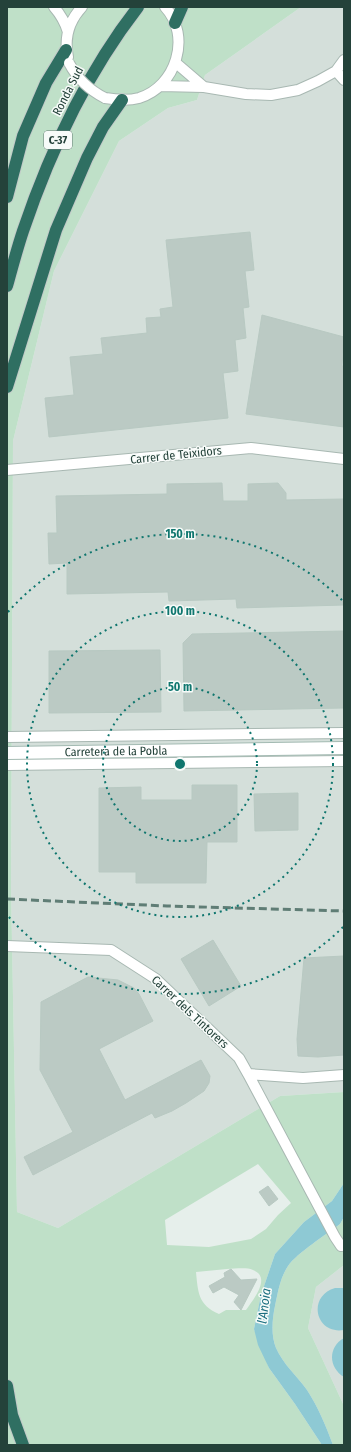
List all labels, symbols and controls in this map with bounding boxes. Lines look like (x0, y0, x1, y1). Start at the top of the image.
street label: Ronda Sud (50, 64, 86, 118)
road number: C-37 (44, 131, 72, 149)
street label: Carrer de Teixidors (130, 443, 222, 467)
text: 150 m (165, 527, 195, 541)
text: 100 m (165, 604, 195, 618)
text: 50 m (168, 680, 192, 694)
street label: Carretera de la Pobla (65, 744, 168, 759)
centre of rings (173, 757, 187, 771)
street label: Carrer dels Tintorers (149, 973, 231, 1051)
water label: l'Anoia (254, 1287, 274, 1325)

